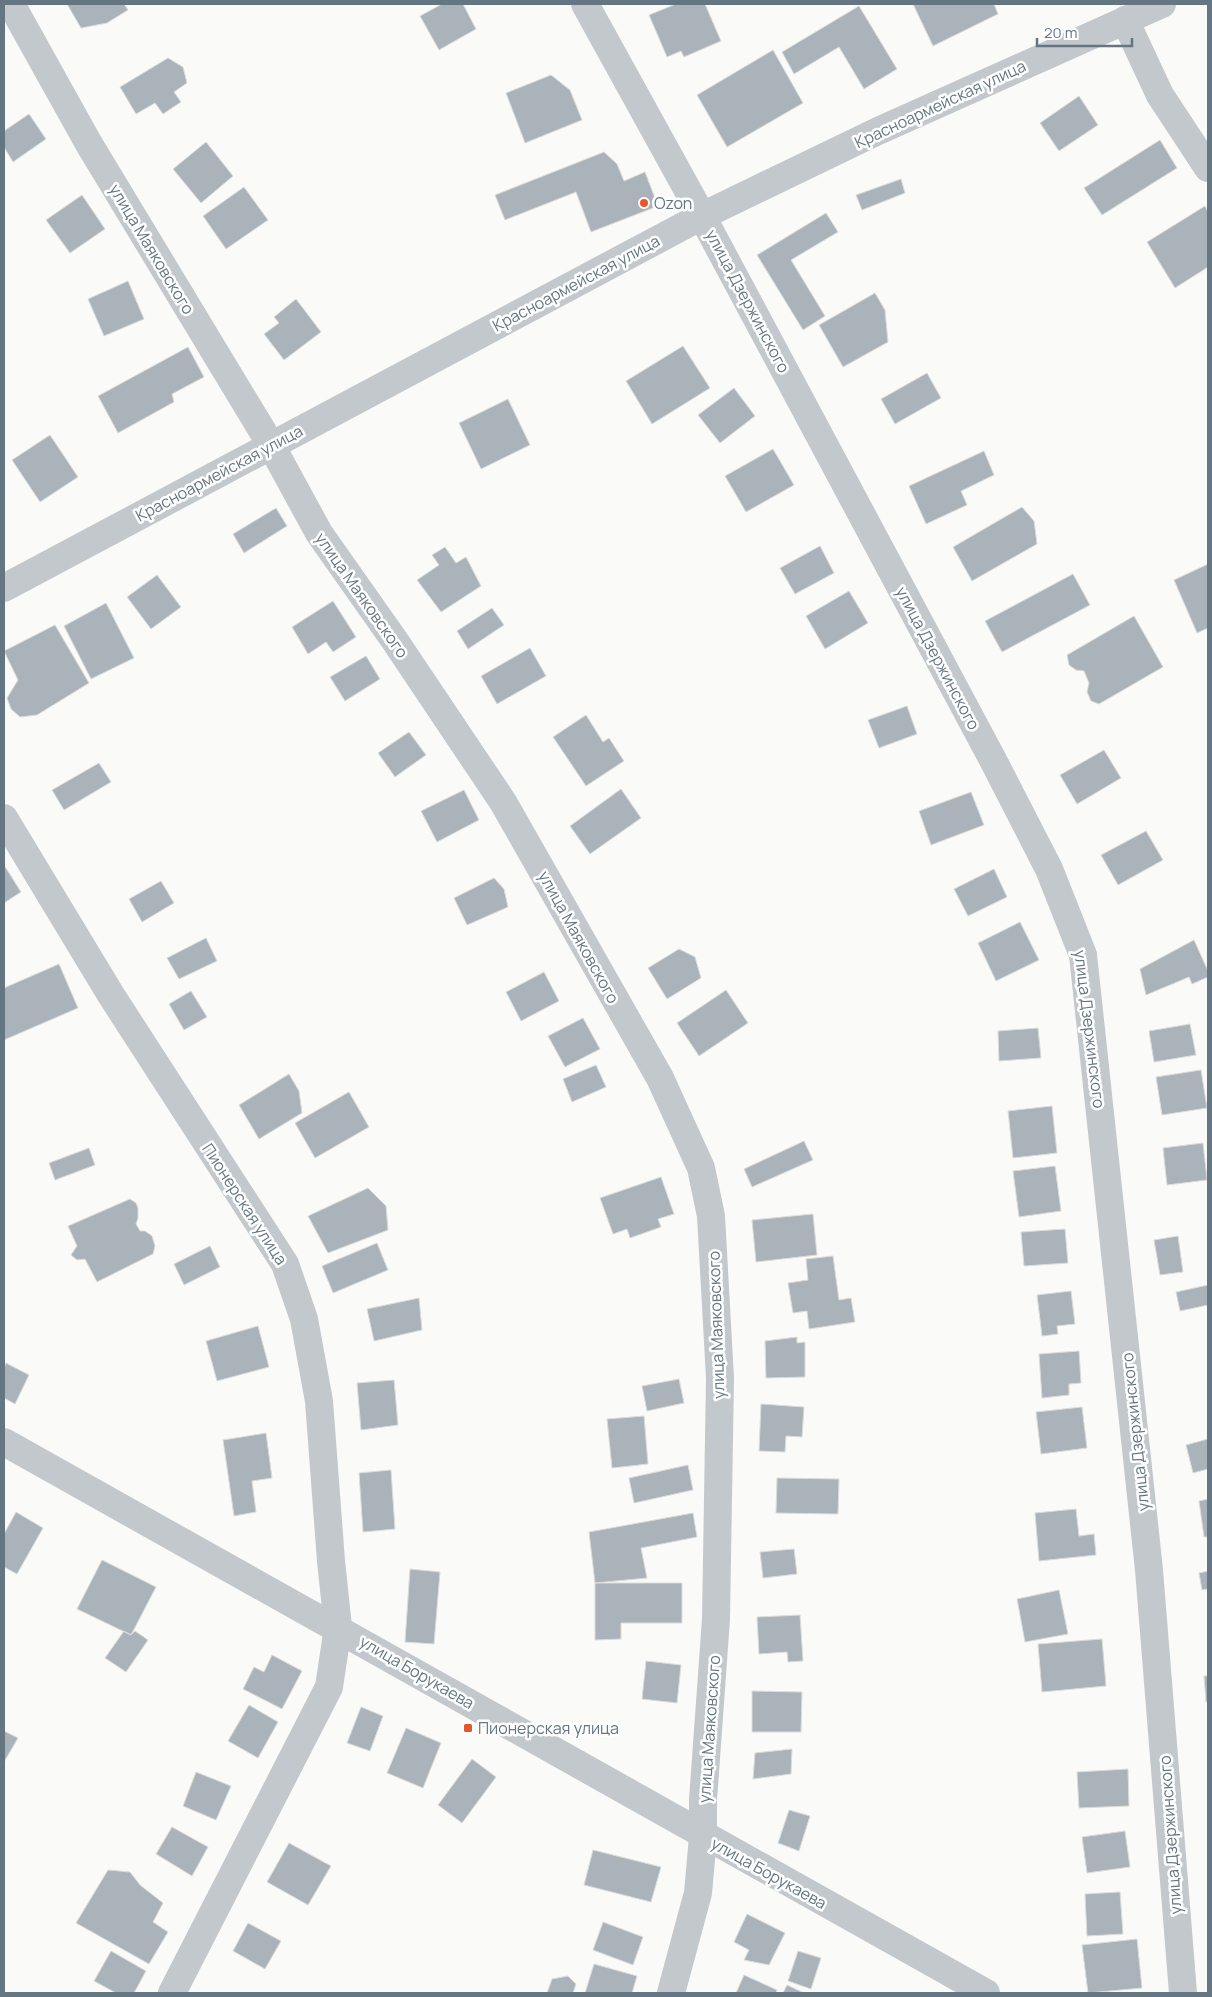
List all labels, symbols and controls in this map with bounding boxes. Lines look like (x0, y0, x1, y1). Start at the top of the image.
scale bar (1037, 15, 1132, 47)
text: 20 m (1044, 22, 1077, 43)
street label: Красноармейская улица (851, 55, 1029, 153)
street label: улица Маяковского (104, 180, 200, 318)
place label: Ozon (654, 192, 692, 214)
marker: Ozon (638, 197, 650, 209)
street label: улица Дзержинского (701, 225, 795, 377)
street label: Красноармейская улица (489, 230, 663, 336)
street label: Красноармейская улица (132, 420, 306, 526)
street label: улица Маяковского (310, 528, 414, 662)
street label: улица Дзержинского (891, 582, 985, 734)
street label: улица Маяковского (533, 867, 625, 1007)
street label: улица Дзержинского (1069, 949, 1111, 1109)
street label: Пионерская улица (197, 1139, 293, 1269)
street label: улица Маяковского (702, 1251, 730, 1399)
street label: улица Дзержинского (1116, 1352, 1154, 1512)
street label: улица Борукаева (356, 1630, 478, 1714)
street label: улица Маяковского (693, 1654, 725, 1804)
place label: Пионерская улица (478, 1717, 619, 1739)
marker: Пионерская улица (462, 1722, 474, 1734)
street label: улица Дзержинского (1153, 1755, 1187, 1915)
street label: улица Борукаева (707, 1832, 831, 1914)

